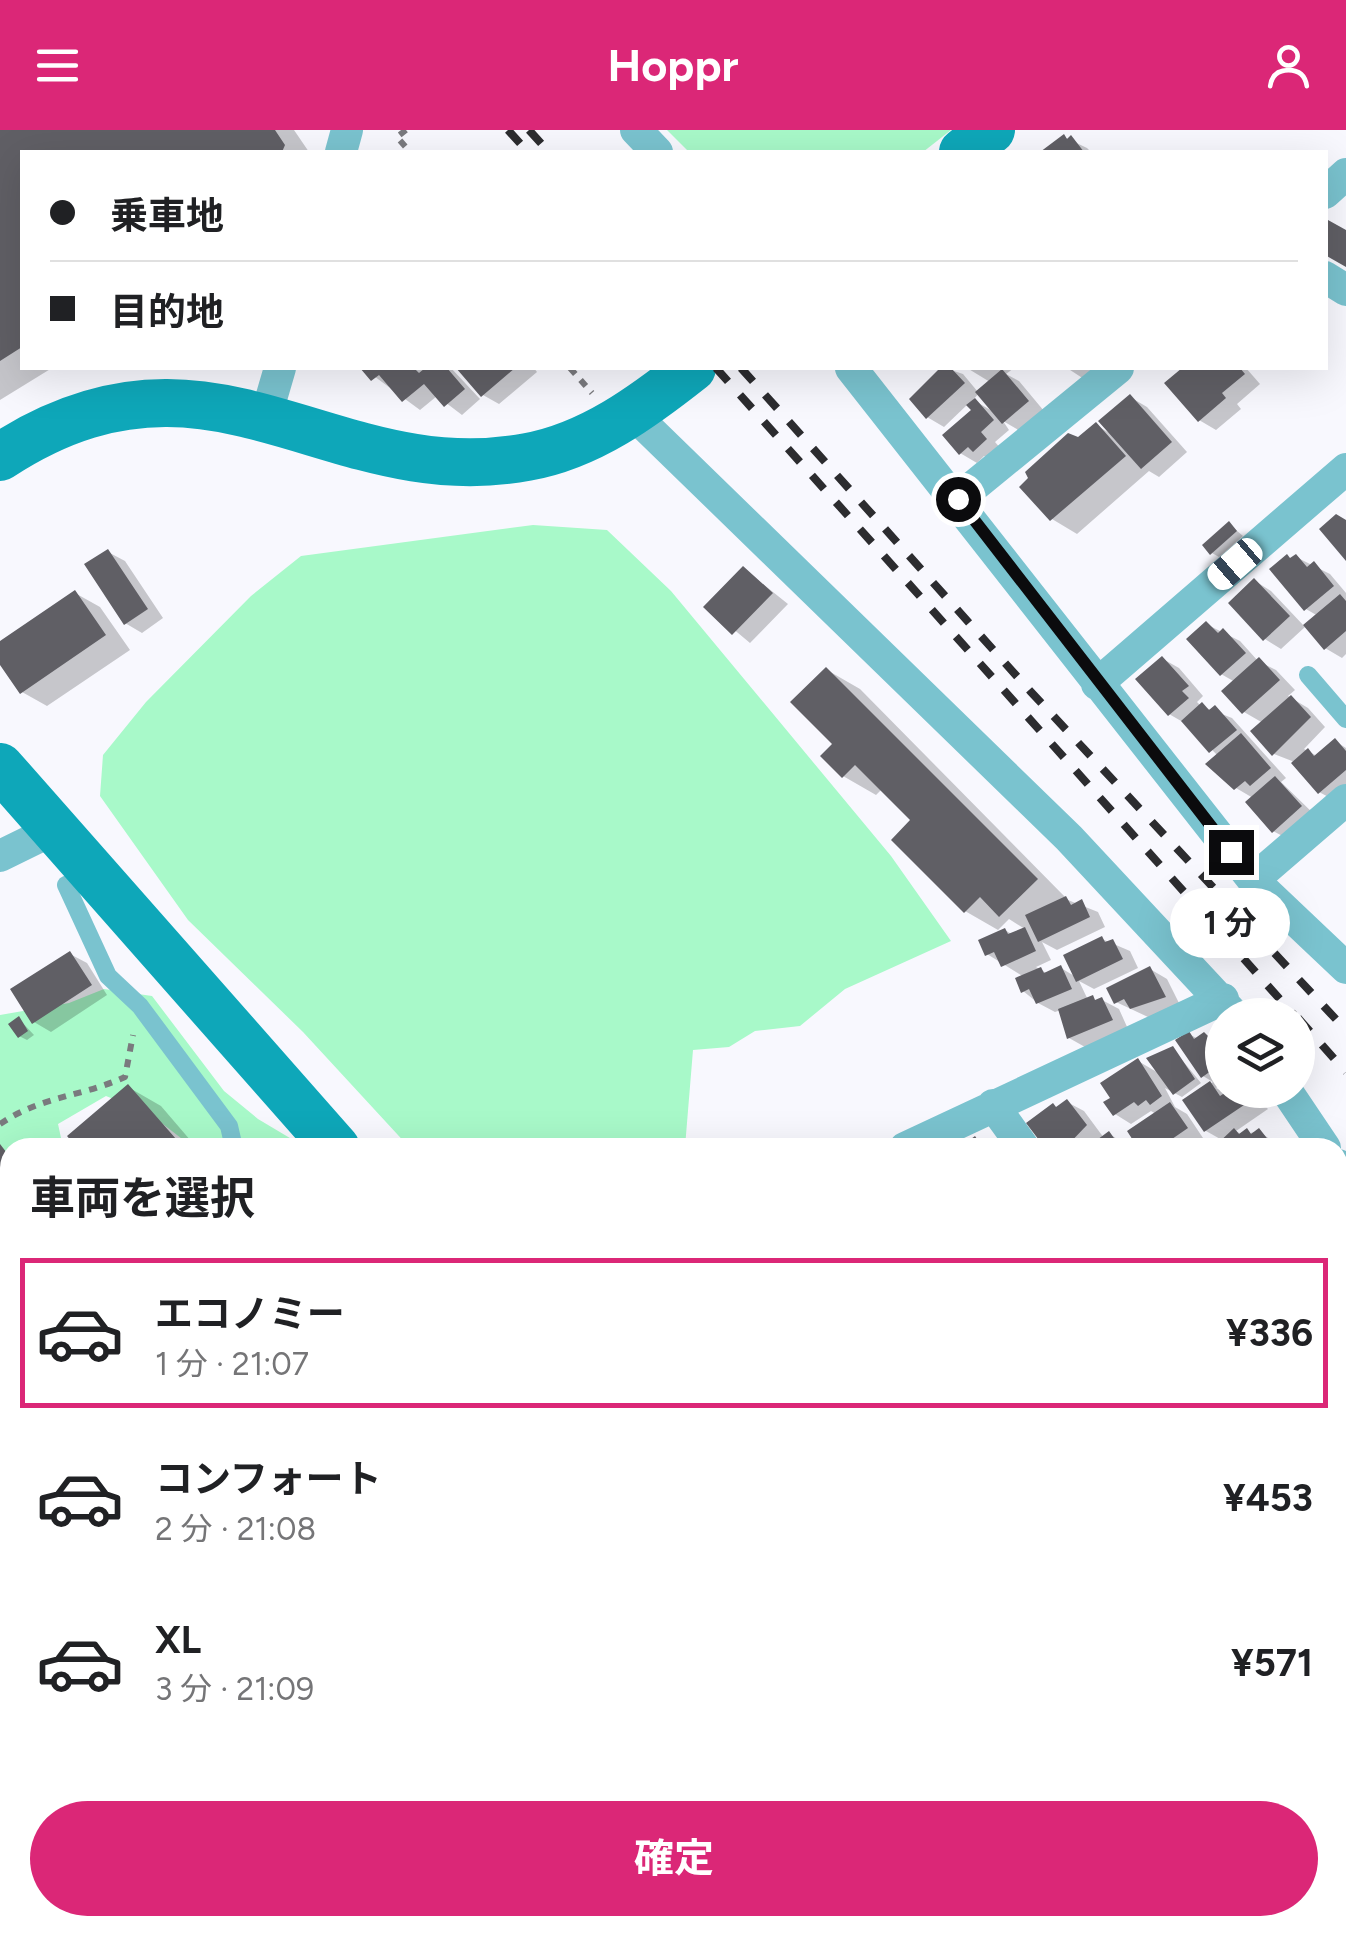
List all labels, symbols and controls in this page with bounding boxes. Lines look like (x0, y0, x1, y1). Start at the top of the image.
icon: menu (30, 38, 85, 93)
text: Hoppr (607, 38, 739, 92)
icon: person (1261, 38, 1316, 93)
text: 乗車地 (110, 193, 224, 239)
text: 目的地 (110, 289, 224, 335)
route start (936, 477, 981, 522)
car (1203, 533, 1267, 595)
route end (1209, 830, 1254, 875)
callout: 1 分 (1171, 887, 1291, 957)
text: 1 分 (1203, 904, 1257, 942)
map controls (1205, 998, 1315, 1108)
button: layers (1205, 998, 1315, 1108)
text: 車両を選択 (30, 1171, 255, 1225)
icon: car (35, 1288, 125, 1378)
text: エコノミー (155, 1291, 345, 1337)
text: ¥336 (1226, 1310, 1313, 1356)
text: 1 分 · 21:07 (155, 1345, 309, 1383)
icon: car (35, 1453, 125, 1543)
text: コンフォート (155, 1456, 382, 1502)
text: ¥453 (1223, 1475, 1313, 1521)
text: 2 分 · 21:08 (155, 1510, 316, 1548)
text: XL (155, 1617, 201, 1663)
icon: car (35, 1618, 125, 1708)
text: ¥571 (1231, 1640, 1313, 1686)
text: 3 分 · 21:09 (155, 1670, 314, 1708)
button: 確定 (30, 1801, 1318, 1916)

